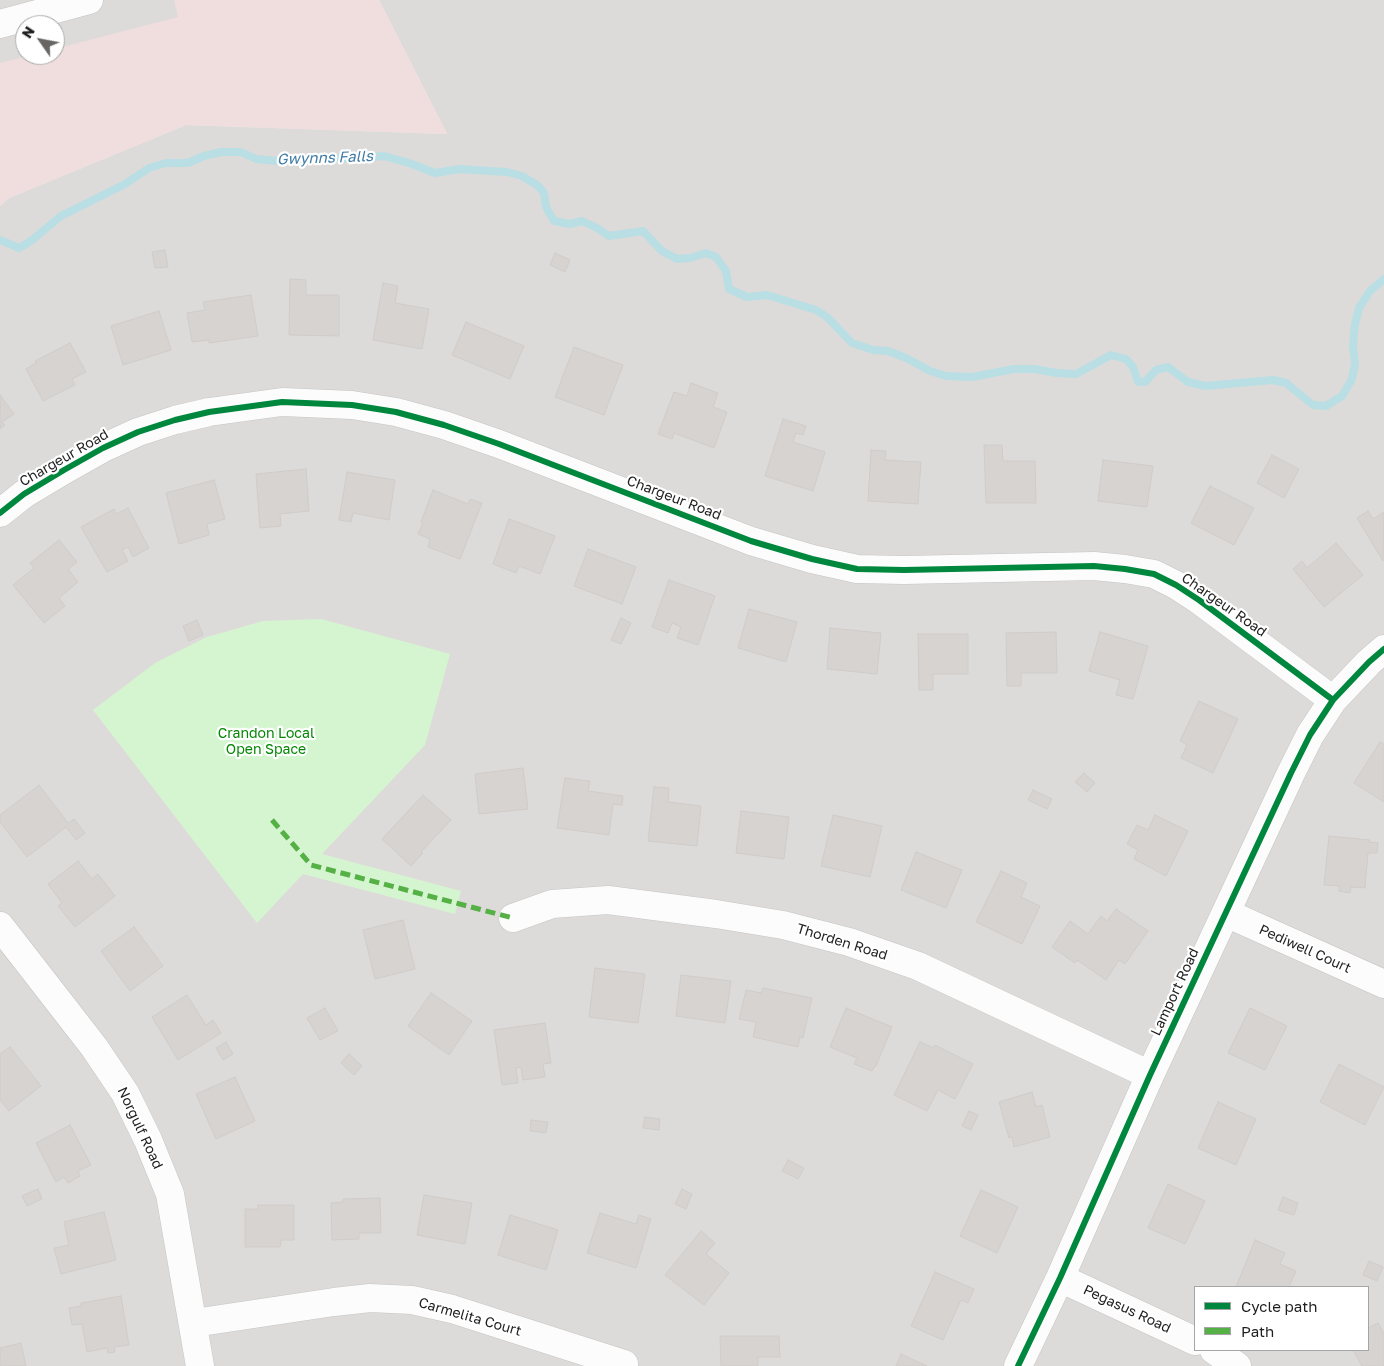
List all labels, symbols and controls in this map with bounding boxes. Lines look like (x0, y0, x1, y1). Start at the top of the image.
north arrow (15, 15, 65, 65)
text: N (18, 23, 38, 41)
water label: Gwynns Falls (277, 147, 373, 169)
street label: Chargeur Road (17, 426, 111, 490)
street label: Chargeur Road (624, 472, 724, 524)
street label: Chargeur Road (1178, 569, 1270, 641)
park label: Crandon Local Open Space (218, 726, 314, 759)
street label: Thorden Road (795, 920, 889, 964)
street label: Pediwell Court (1256, 921, 1354, 977)
street label: Lamport Road (1147, 946, 1203, 1038)
street label: Norgulf Road (114, 1084, 166, 1172)
street label: Pegasus Road (1081, 1281, 1173, 1337)
legend (1194, 1286, 1369, 1351)
street label: Carmelita Court (417, 1294, 523, 1340)
text: Cycle path (1241, 1297, 1317, 1315)
text: Path (1241, 1322, 1274, 1340)

